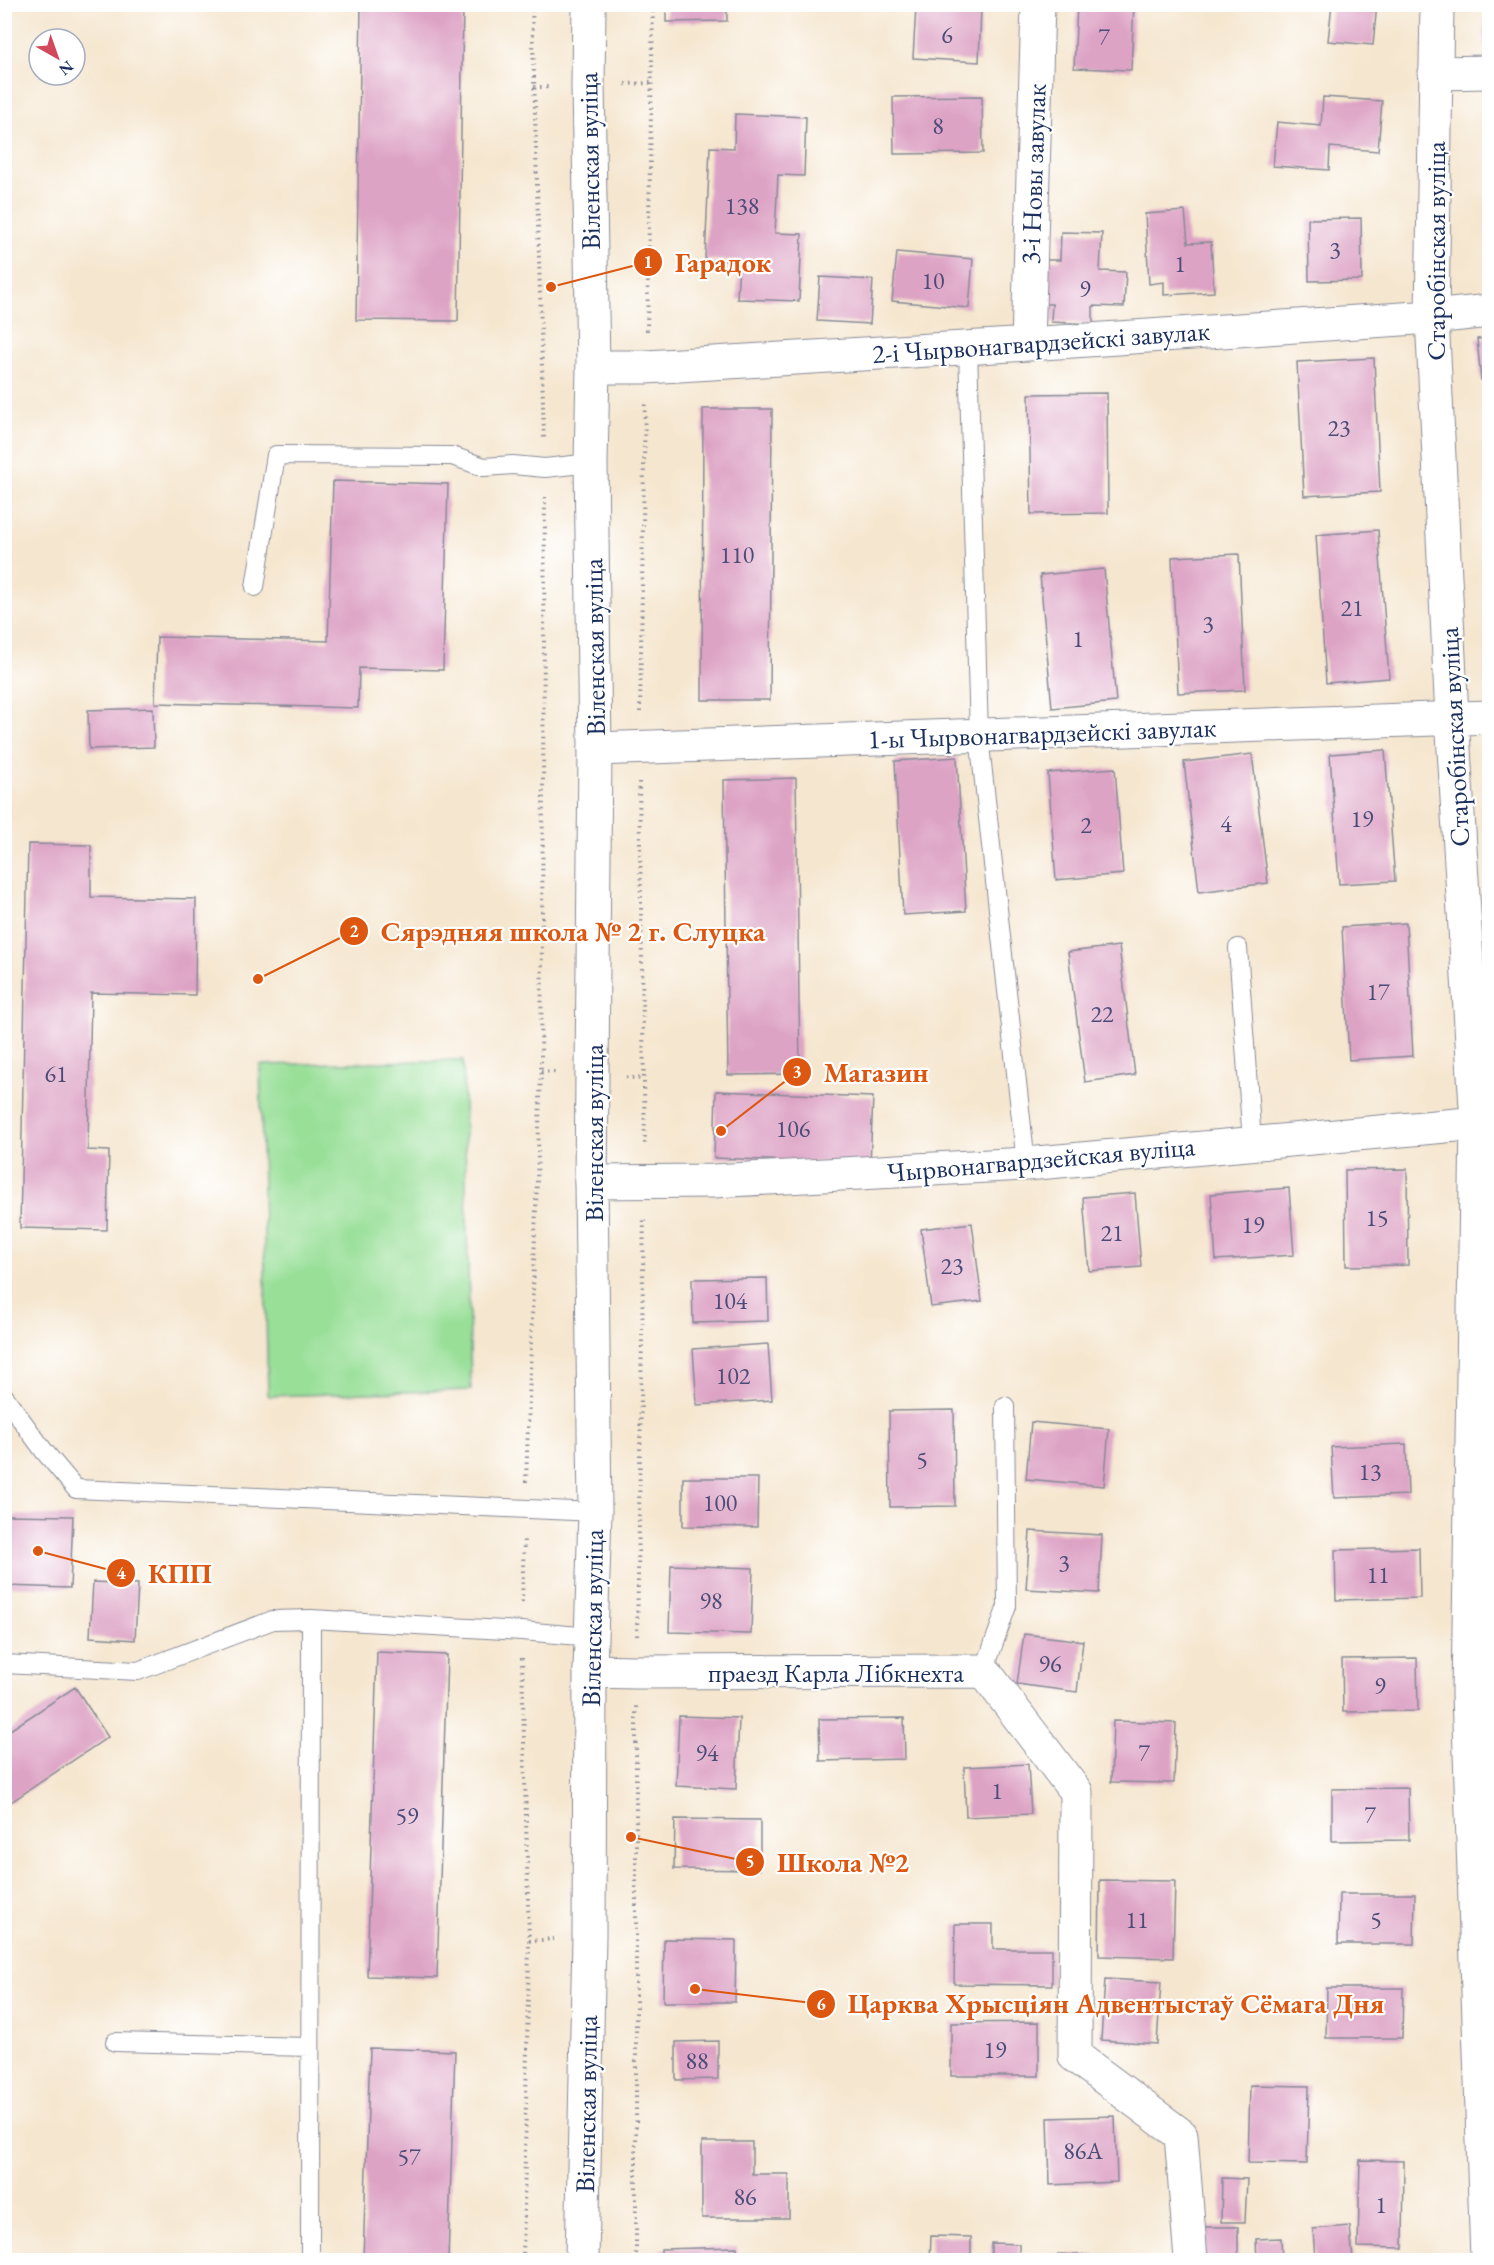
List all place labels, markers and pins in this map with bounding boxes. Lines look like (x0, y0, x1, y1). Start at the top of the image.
callout: Гарадок (633, 239, 783, 285)
callout: Сярэдняя школа № 2 г. Слуцка (339, 908, 777, 954)
callout: Магазин (782, 1049, 941, 1095)
callout: КПП (106, 1550, 224, 1596)
callout: Школа №2 (735, 1839, 921, 1885)
callout: Царква Хрысціян Адвентыстаў Сёмага Дня (806, 1981, 1396, 2027)

